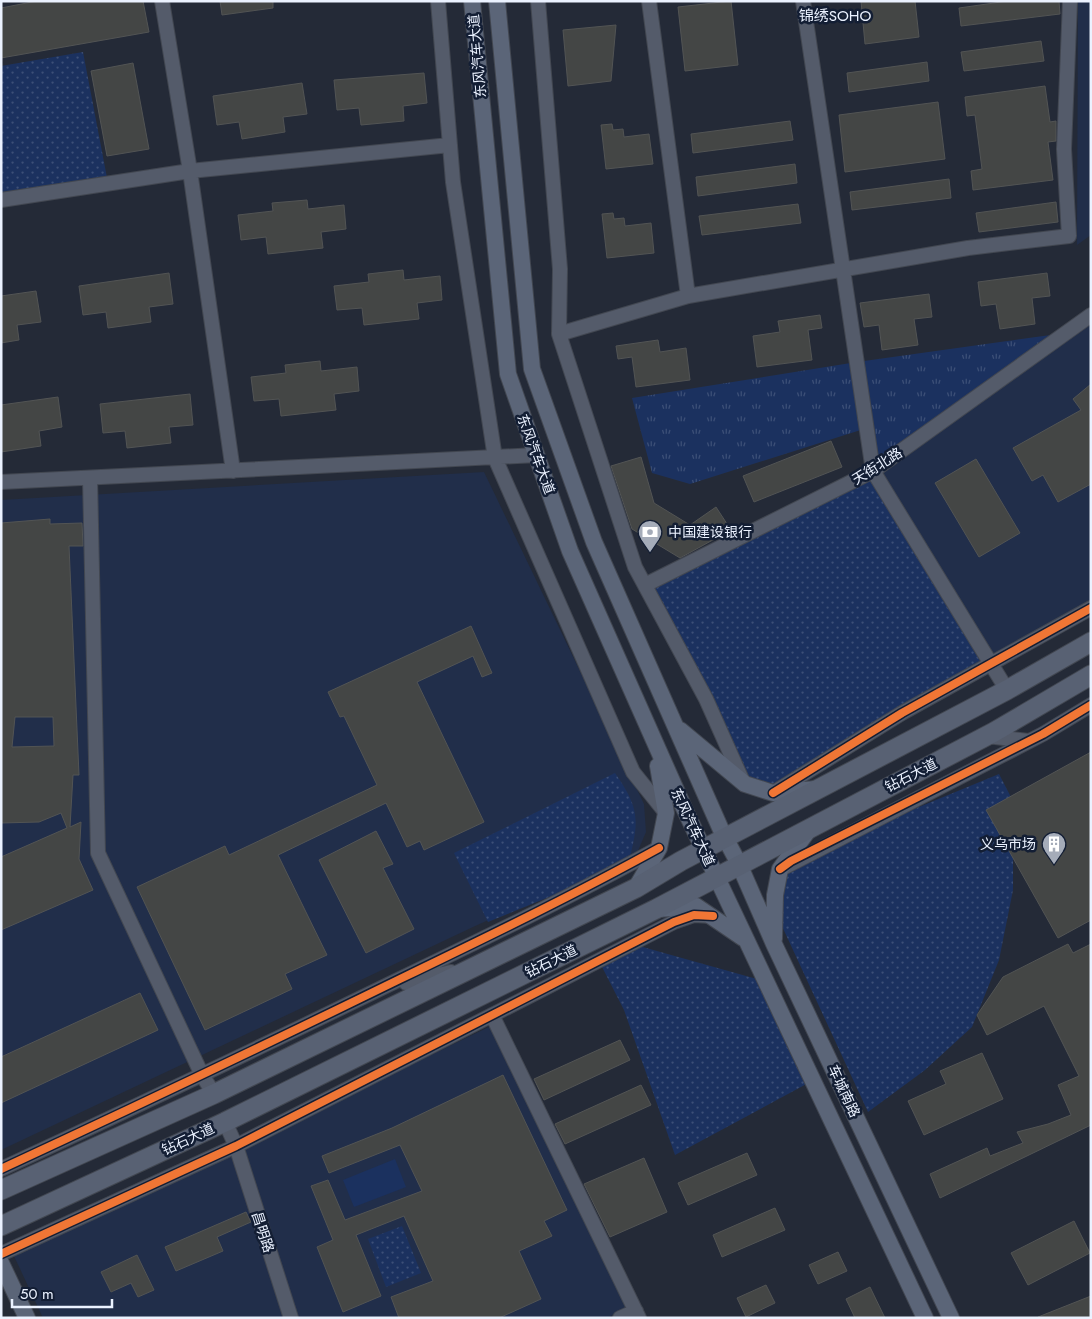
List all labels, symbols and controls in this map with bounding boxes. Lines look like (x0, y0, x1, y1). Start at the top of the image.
district label: 锦绣SOHO (799, 5, 871, 27)
street label: 东风汽车大道 (463, 13, 491, 99)
street label: 东风汽车大道 (512, 411, 560, 497)
street label: 天街北路 (848, 443, 906, 489)
bank icon: 中国建设银行 (637, 519, 663, 553)
place label: 中国建设银行 (668, 522, 752, 542)
street label: 钻石大道 (882, 753, 940, 797)
street label: 东风汽车大道 (666, 785, 720, 869)
building icon: 义乌市场 (1041, 831, 1067, 865)
place label: 义乌市场 (980, 834, 1036, 854)
street label: 钻石大道 (521, 940, 581, 982)
street label: 车城南路 (823, 1061, 865, 1121)
street label: 钻石大道 (158, 1118, 218, 1160)
street label: 昌明路 (247, 1209, 279, 1255)
scale bar (12, 1276, 112, 1308)
text: 50 m (20, 1283, 54, 1305)

